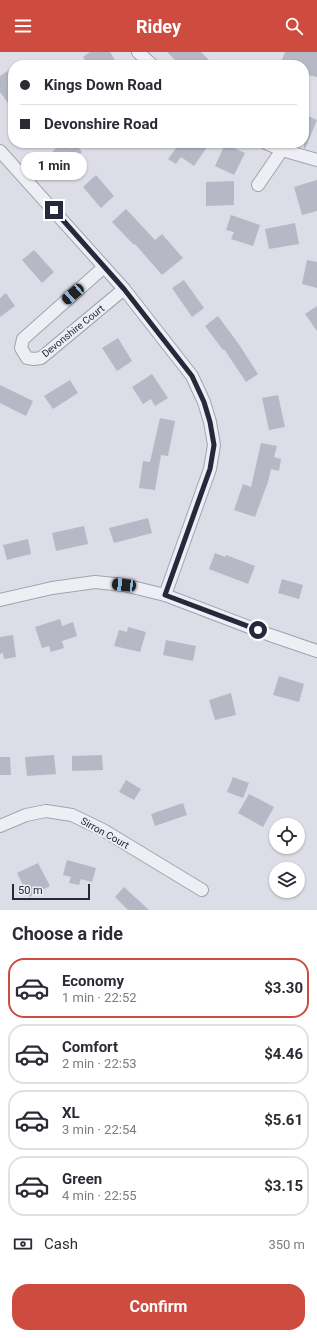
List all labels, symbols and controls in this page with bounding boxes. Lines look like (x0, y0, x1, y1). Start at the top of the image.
icon: menu (12, 15, 34, 37)
icon: search (283, 15, 305, 37)
text: Ridey (136, 16, 181, 37)
text: Kings Down Road (44, 76, 162, 94)
text: Devonshire Road (44, 115, 158, 133)
callout: 1 min (21, 152, 87, 180)
text: 1 min (38, 158, 70, 173)
route end (45, 201, 63, 219)
car (60, 282, 86, 306)
street label: Devonshire Court (40, 303, 106, 359)
car (111, 578, 137, 592)
route start (249, 621, 267, 639)
street label: Sirron Court (79, 815, 131, 851)
map controls (269, 818, 305, 898)
button: locate (269, 818, 305, 854)
button: layers (269, 862, 305, 898)
scale bar (12, 882, 90, 901)
text: 50 m (18, 884, 43, 897)
text: Choose a ride (12, 923, 123, 944)
icon: car (14, 970, 50, 1006)
text: Economy (62, 972, 124, 990)
text: $3.30 (264, 979, 303, 997)
text: 1 min · 22:52 (62, 990, 137, 1005)
icon: car (14, 1036, 50, 1072)
text: Comfort (62, 1038, 118, 1056)
text: $4.46 (264, 1045, 303, 1063)
text: 2 min · 22:53 (62, 1056, 137, 1071)
icon: car (14, 1102, 50, 1138)
text: XL (62, 1104, 80, 1122)
text: $5.61 (264, 1111, 303, 1129)
text: 3 min · 22:54 (62, 1122, 137, 1137)
icon: car (14, 1168, 50, 1204)
text: Green (62, 1170, 102, 1188)
text: $3.15 (264, 1177, 303, 1195)
text: 4 min · 22:55 (62, 1188, 137, 1203)
icon: cash (12, 1233, 34, 1255)
text: Cash (44, 1235, 78, 1253)
text: 350 m (268, 1237, 305, 1252)
button: Confirm (12, 1284, 305, 1330)

